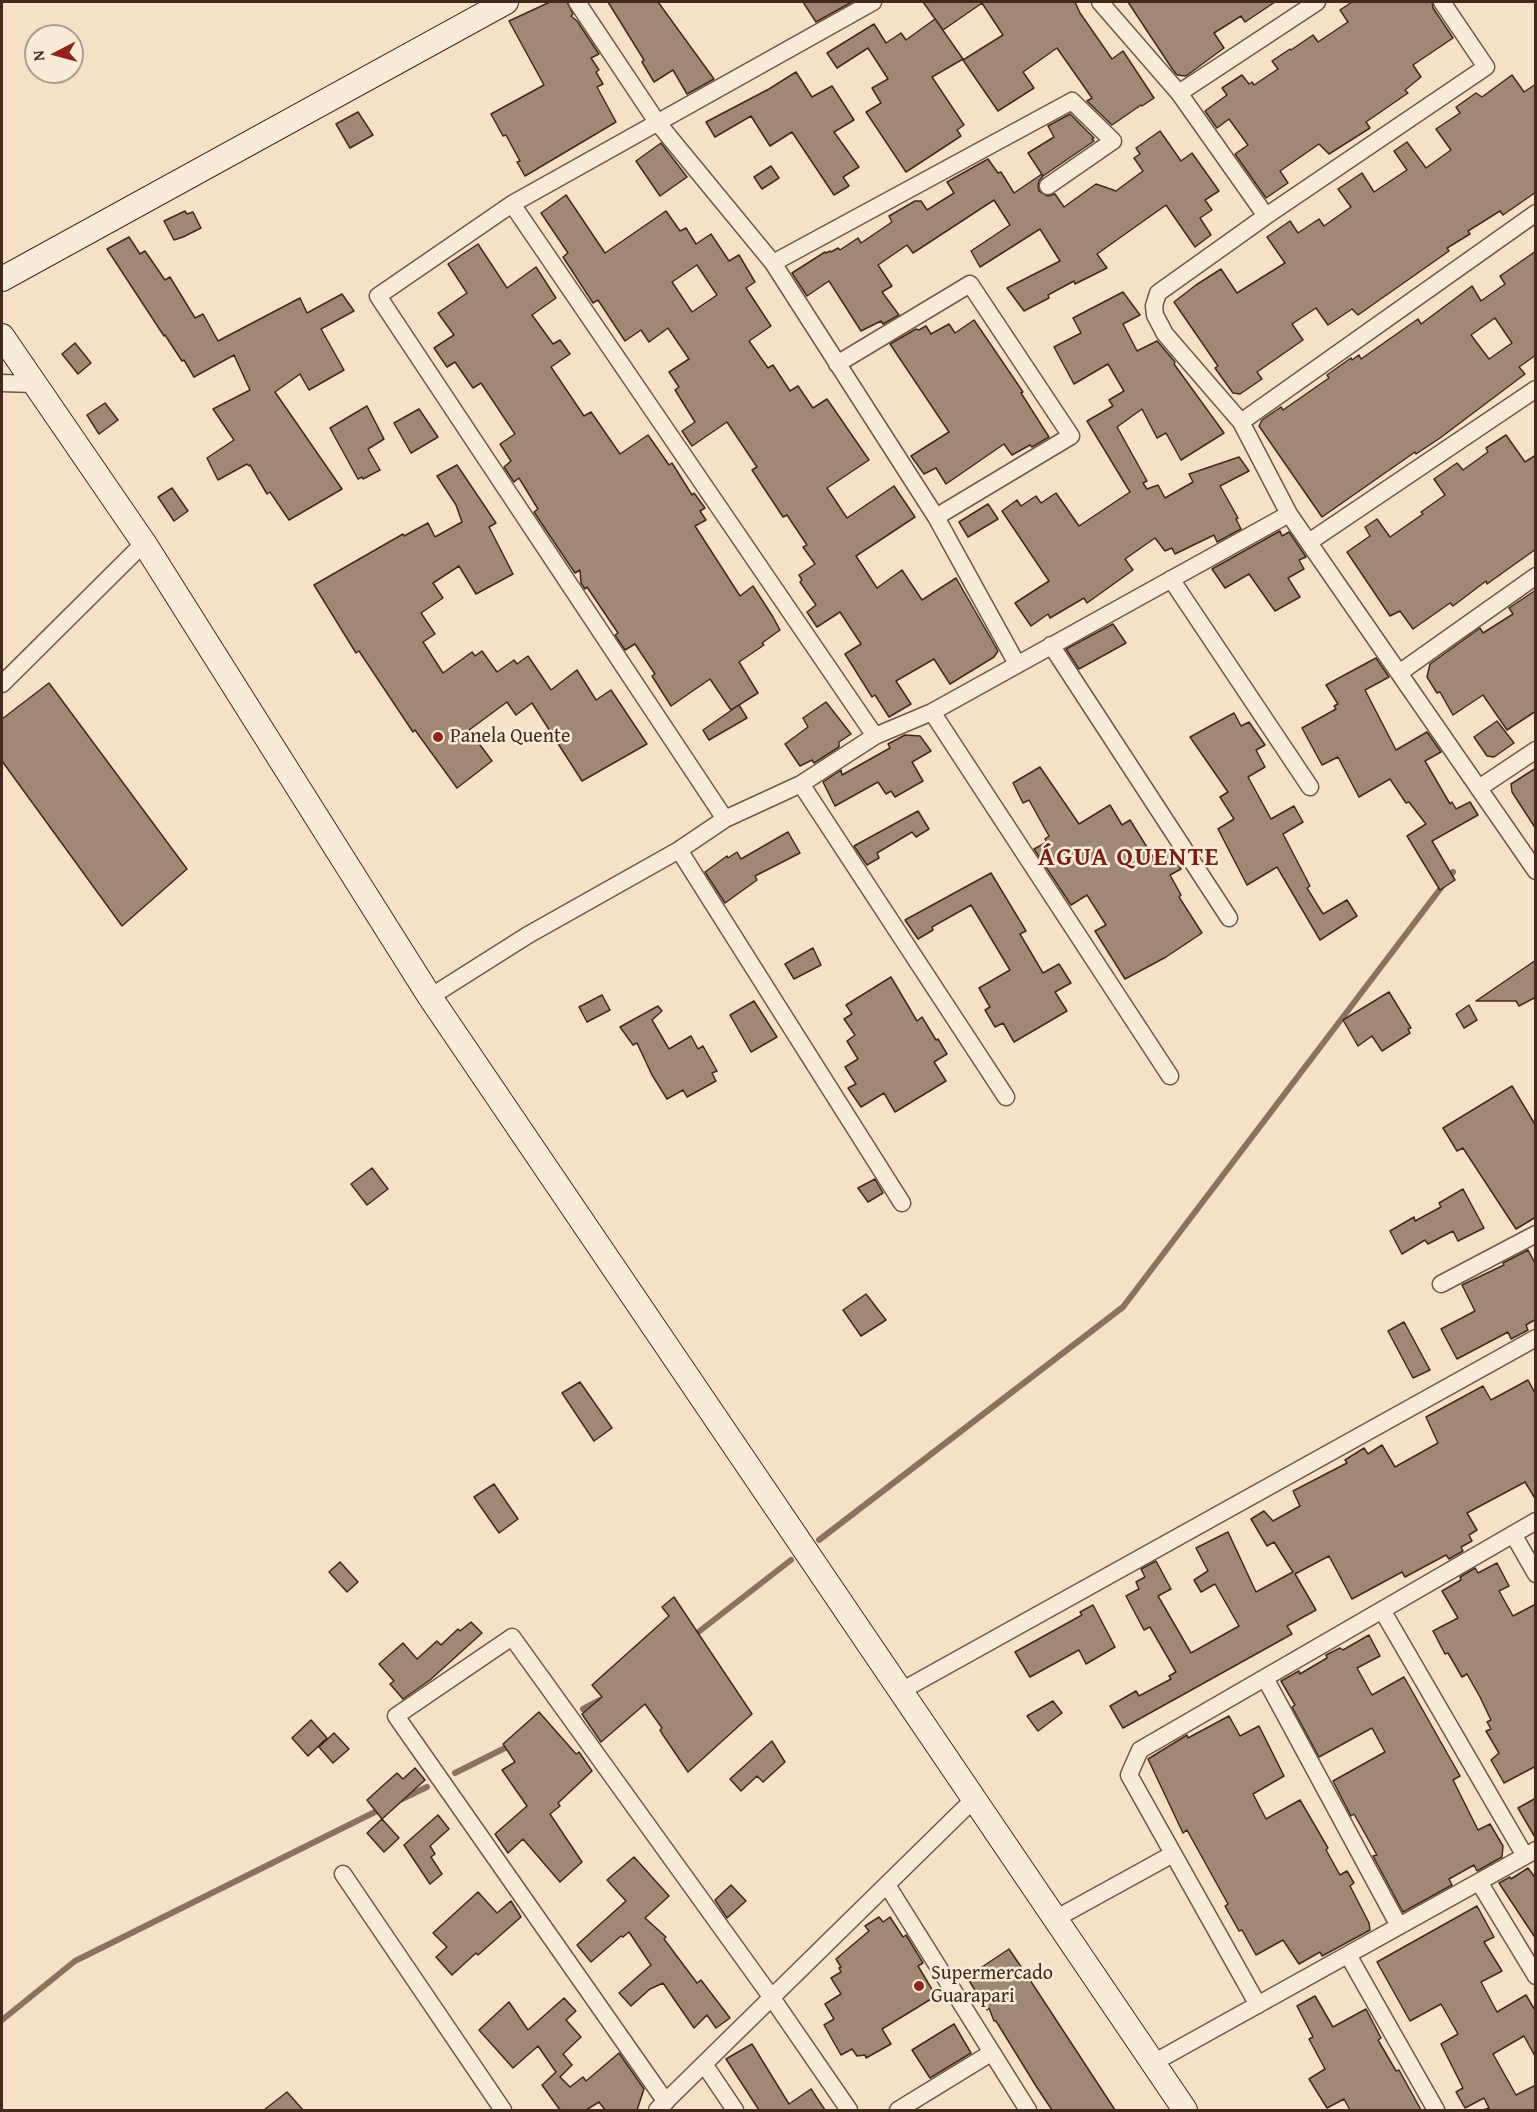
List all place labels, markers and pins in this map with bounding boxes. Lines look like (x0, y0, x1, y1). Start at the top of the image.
place label: Panela Quente (450, 725, 570, 749)
marker: Panela Quente (431, 730, 445, 744)
place label: Supermercado Guarapari (931, 1962, 1053, 2009)
marker: Supermercado Guarapari (912, 1979, 926, 1993)

